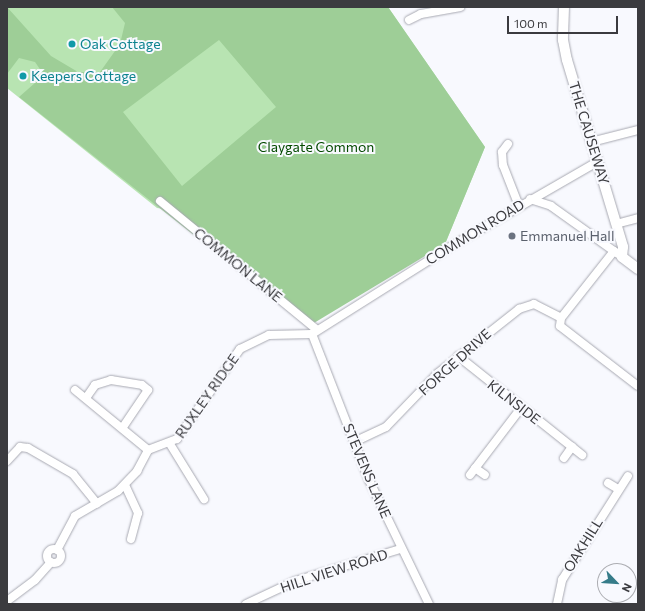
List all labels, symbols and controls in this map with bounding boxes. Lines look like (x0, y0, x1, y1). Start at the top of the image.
scale bar (509, 8, 620, 34)
text: 100 m (514, 16, 548, 30)
place label: Oak Cottage (80, 36, 161, 52)
marker: Oak Cottage (67, 39, 77, 49)
place label: Keepers Cottage (31, 68, 136, 84)
marker: Keepers Cottage (18, 71, 28, 81)
street label: THE CAUSEWAY (565, 79, 613, 187)
park label: Claygate Common (258, 139, 374, 155)
street label: COMMON ROAD (423, 196, 527, 268)
street label: COMMON LANE (191, 224, 285, 306)
place label: Emmanuel Hall (520, 228, 614, 244)
marker: Emmanuel Hall (507, 231, 517, 241)
street label: FORGE DRIVE (415, 325, 495, 399)
street label: RUXLEY RIDGE (172, 351, 242, 441)
street label: KILNSIDE (484, 376, 544, 428)
street label: STEVENS LANE (339, 421, 395, 521)
street label: OAKHILL (560, 515, 606, 575)
street label: HILL VIEW ROAD (278, 546, 390, 596)
north arrow (597, 563, 637, 603)
text: N (620, 581, 635, 594)

